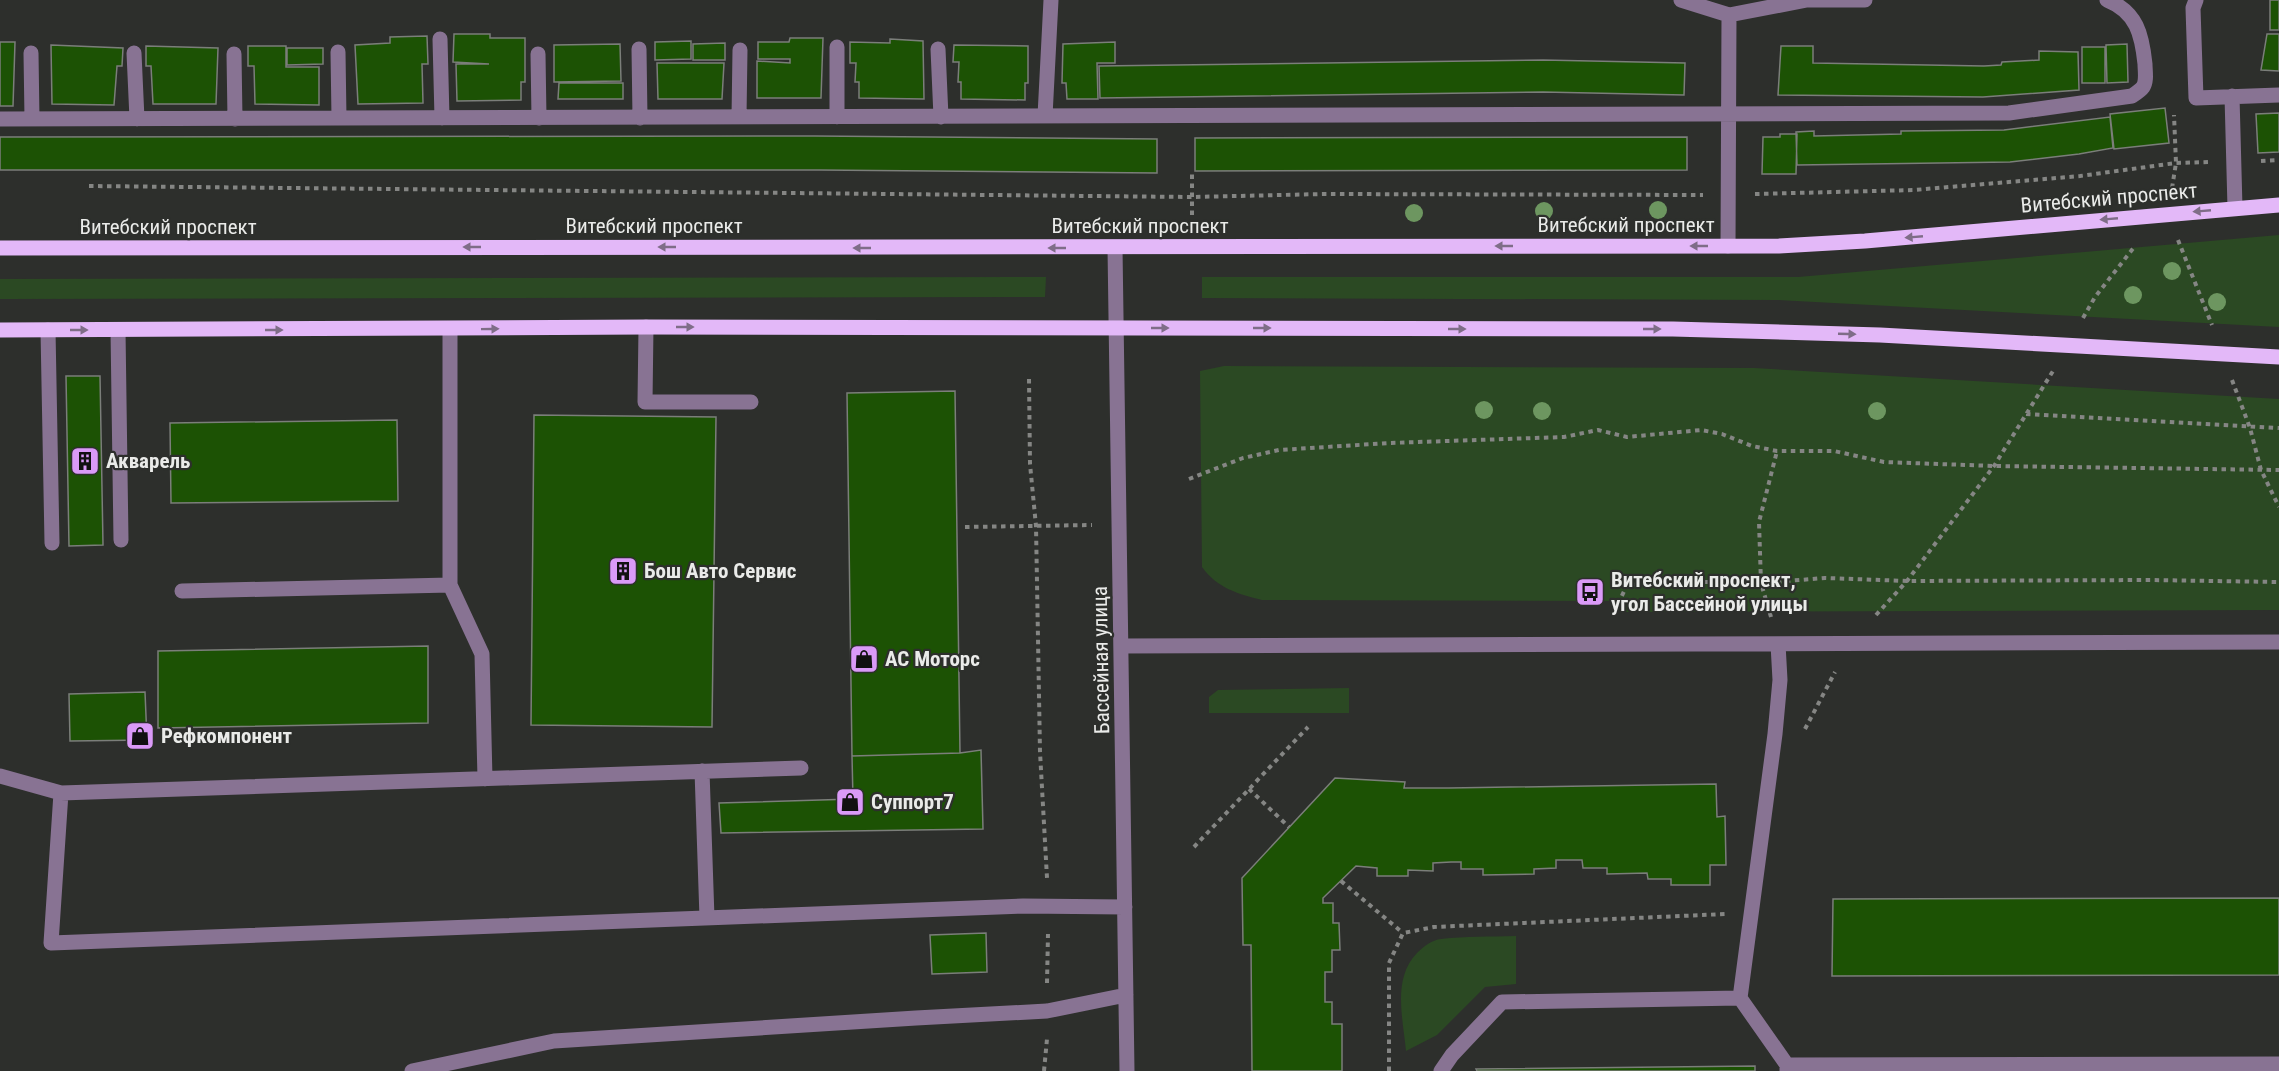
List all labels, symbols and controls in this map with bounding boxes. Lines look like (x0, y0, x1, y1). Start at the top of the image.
street label: Витебский проспект (2020, 178, 2198, 218)
one-way arrow (2192, 206, 2211, 216)
street label: Витебский проспект (1537, 213, 1715, 237)
street label: Витебский проспект (565, 214, 743, 238)
street label: Витебский проспект (1051, 214, 1229, 238)
one-way arrow (2099, 214, 2118, 224)
street label: Витебский проспект (79, 215, 257, 239)
one-way arrow (1905, 232, 1924, 242)
one-way arrow (1494, 241, 1513, 251)
one-way arrow (1689, 241, 1708, 251)
one-way arrow (462, 242, 481, 252)
one-way arrow (657, 242, 676, 252)
one-way arrow (852, 243, 871, 253)
one-way arrow (1047, 243, 1066, 253)
one-way arrow (676, 322, 695, 332)
one-way arrow (1151, 323, 1170, 333)
one-way arrow (481, 324, 500, 334)
one-way arrow (1252, 324, 1271, 333)
one-way arrow (1447, 324, 1466, 334)
one-way arrow (1642, 324, 1661, 334)
one-way arrow (70, 325, 89, 335)
one-way arrow (265, 325, 284, 335)
one-way arrow (1837, 329, 1856, 338)
building icon: Акварель (69, 445, 101, 477)
place label: Акварель (106, 449, 190, 473)
building icon: Бош Авто Сервис (607, 555, 639, 587)
place label: Бош Авто Сервис (644, 559, 797, 583)
place label: Витебский проспект, угол Бассейной улицы (1611, 568, 1808, 616)
bus stop icon: Витебский проспект, угол Бассейной улицы (1574, 576, 1606, 608)
street label: Бассейная улица (1088, 586, 1114, 734)
shop icon: АС Моторс (848, 643, 880, 675)
place label: АС Моторс (885, 647, 980, 671)
shop icon: Рефкомпонент (124, 720, 156, 752)
place label: Рефкомпонент (161, 724, 293, 748)
shop icon: Суппорт7 (834, 786, 866, 818)
place label: Суппорт7 (871, 790, 954, 814)

